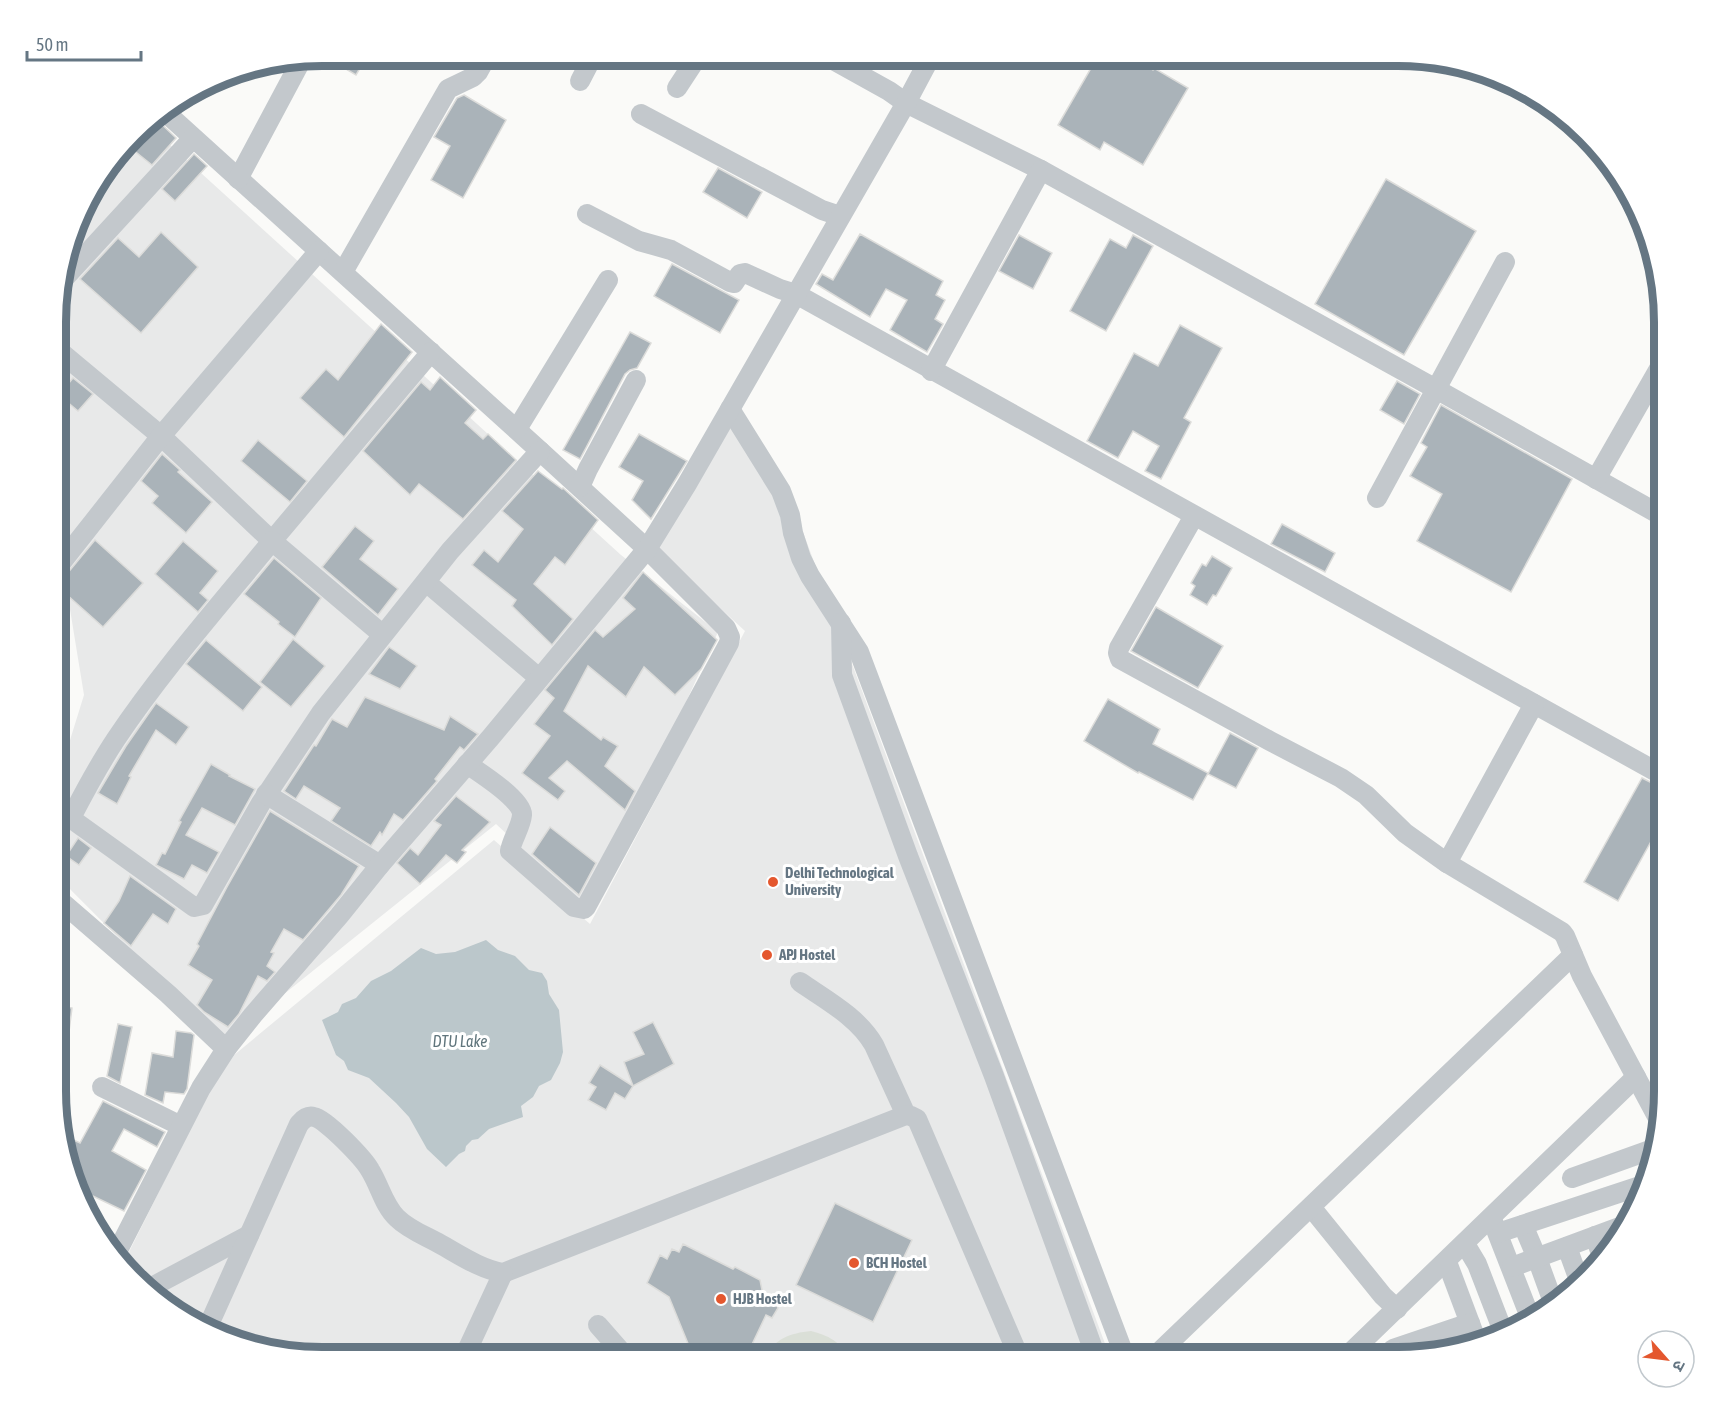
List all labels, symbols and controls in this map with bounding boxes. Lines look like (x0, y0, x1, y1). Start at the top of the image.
scale bar (27, 24, 141, 62)
text: 50 m (36, 34, 68, 55)
place label: Delhi Technological University (785, 864, 895, 898)
marker: Delhi Technological University (766, 875, 780, 889)
place label: APJ Hostel (778, 946, 836, 963)
marker: APJ Hostel (760, 948, 774, 962)
water label: DTU Lake (433, 1032, 487, 1050)
place label: BCH Hostel (866, 1254, 928, 1271)
marker: BCH Hostel (847, 1256, 861, 1270)
place label: HJB Hostel (733, 1290, 793, 1307)
marker: HJB Hostel (714, 1292, 728, 1306)
north arrow (1636, 1329, 1696, 1389)
text: उ (1669, 1358, 1689, 1375)

